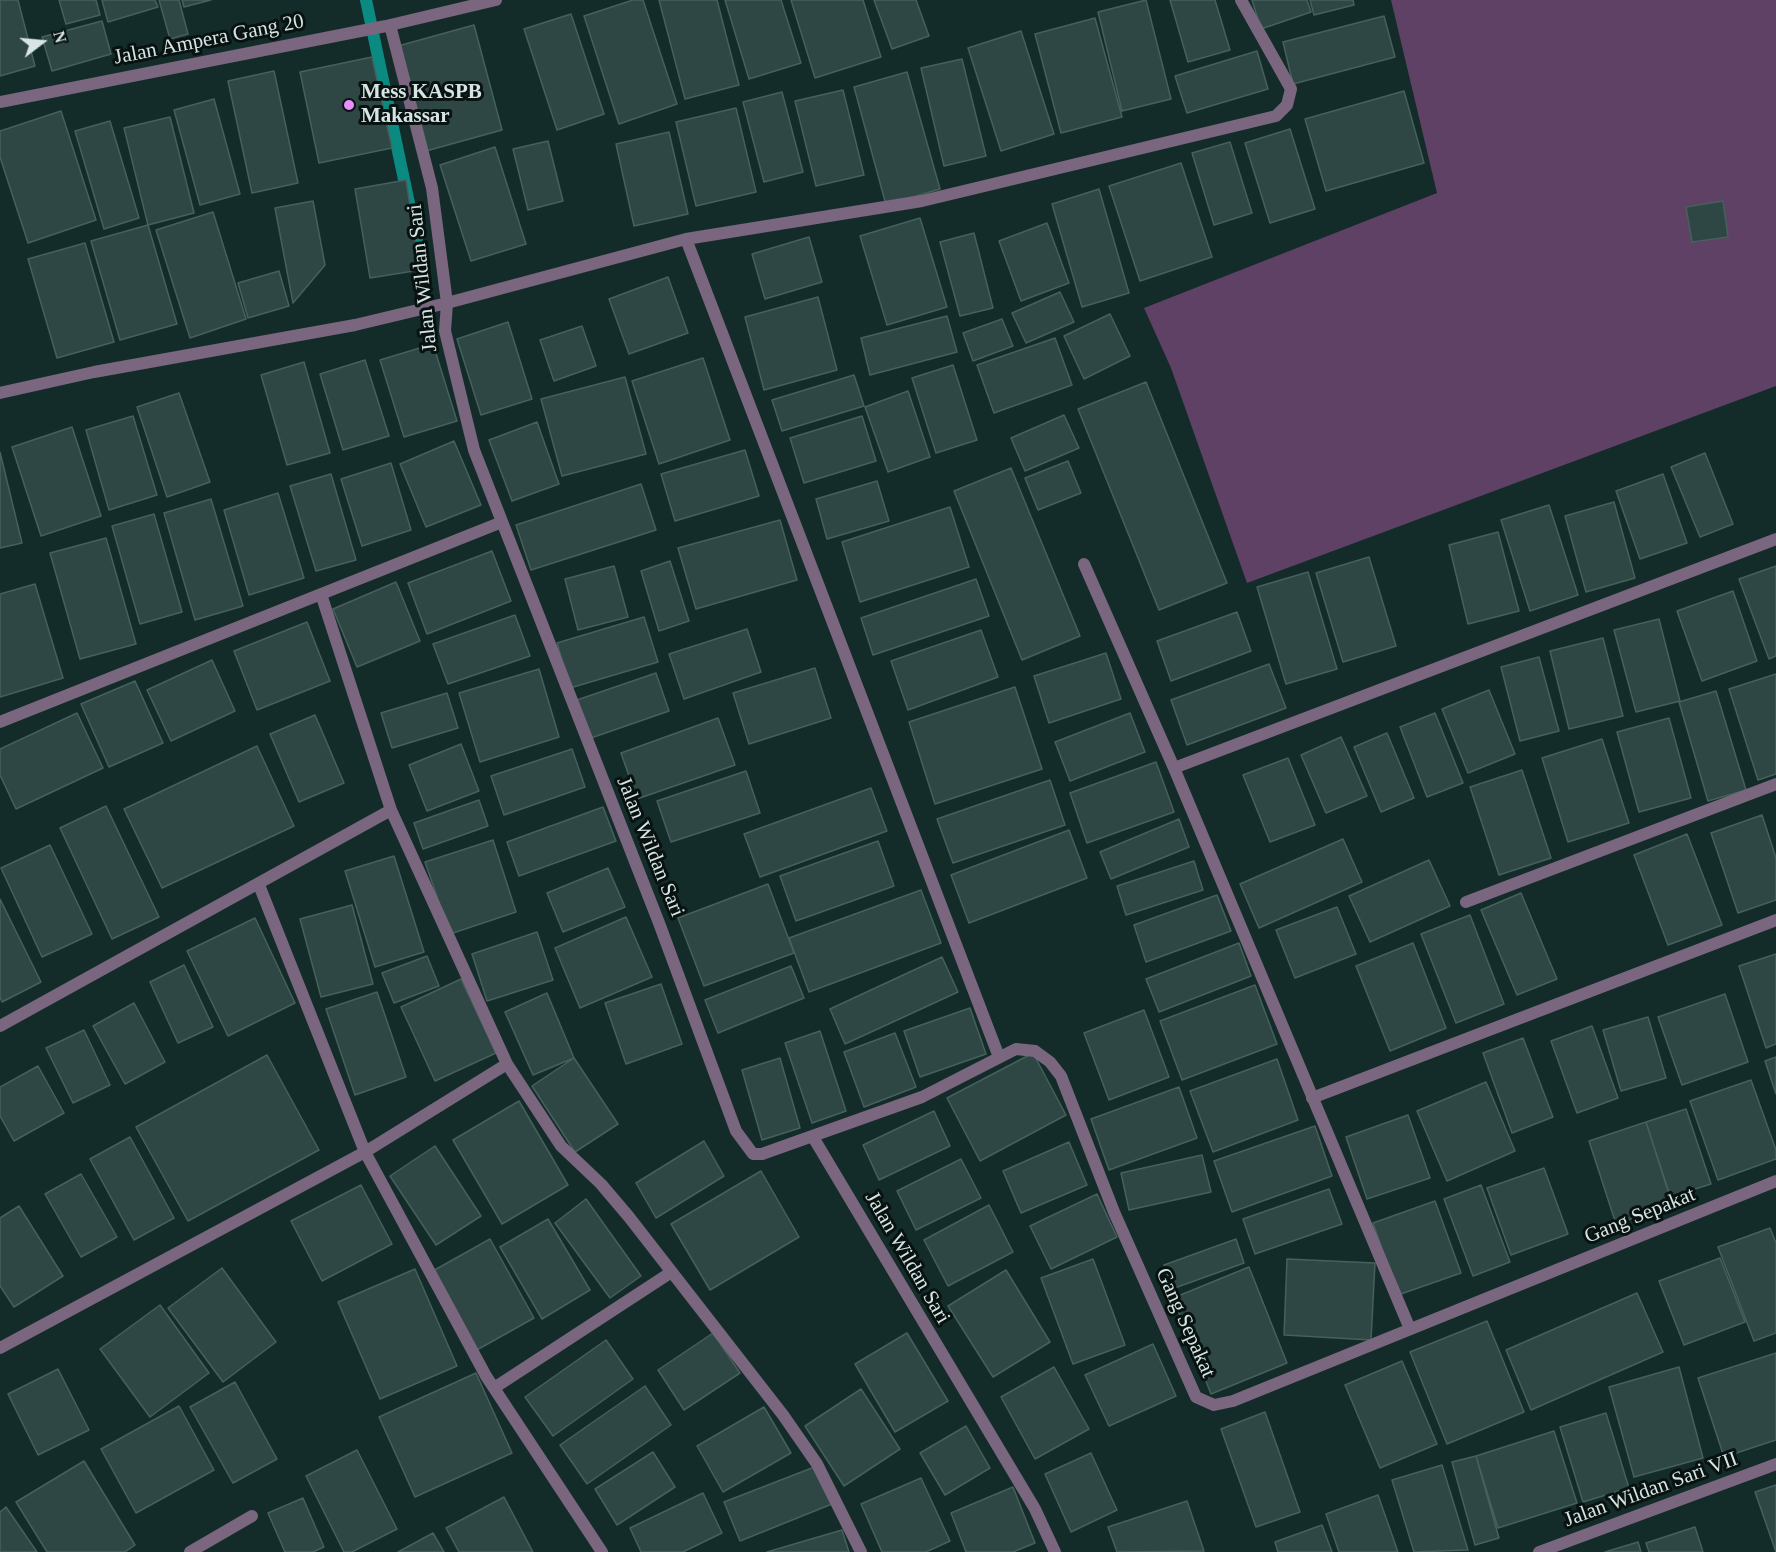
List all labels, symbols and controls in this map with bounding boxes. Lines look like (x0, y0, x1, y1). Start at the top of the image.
street label: Jalan Ampera Gang 20 (112, 9, 306, 71)
north arrow (12, 12, 72, 72)
text: N (50, 29, 70, 45)
place label: Mess KASPB Makassar (361, 80, 482, 130)
marker: Mess KASPB Makassar (342, 98, 356, 112)
street label: Jalan Wildan Sari (403, 203, 443, 353)
street label: Jalan Wildan Sari (611, 773, 689, 921)
street label: Gang Sepakat (1581, 1182, 1699, 1250)
street label: Jalan Wildan Sari (859, 1187, 955, 1329)
street label: Gang Sepakat (1150, 1264, 1220, 1382)
street label: Jalan Wildan Sari VII (1561, 1447, 1741, 1533)

